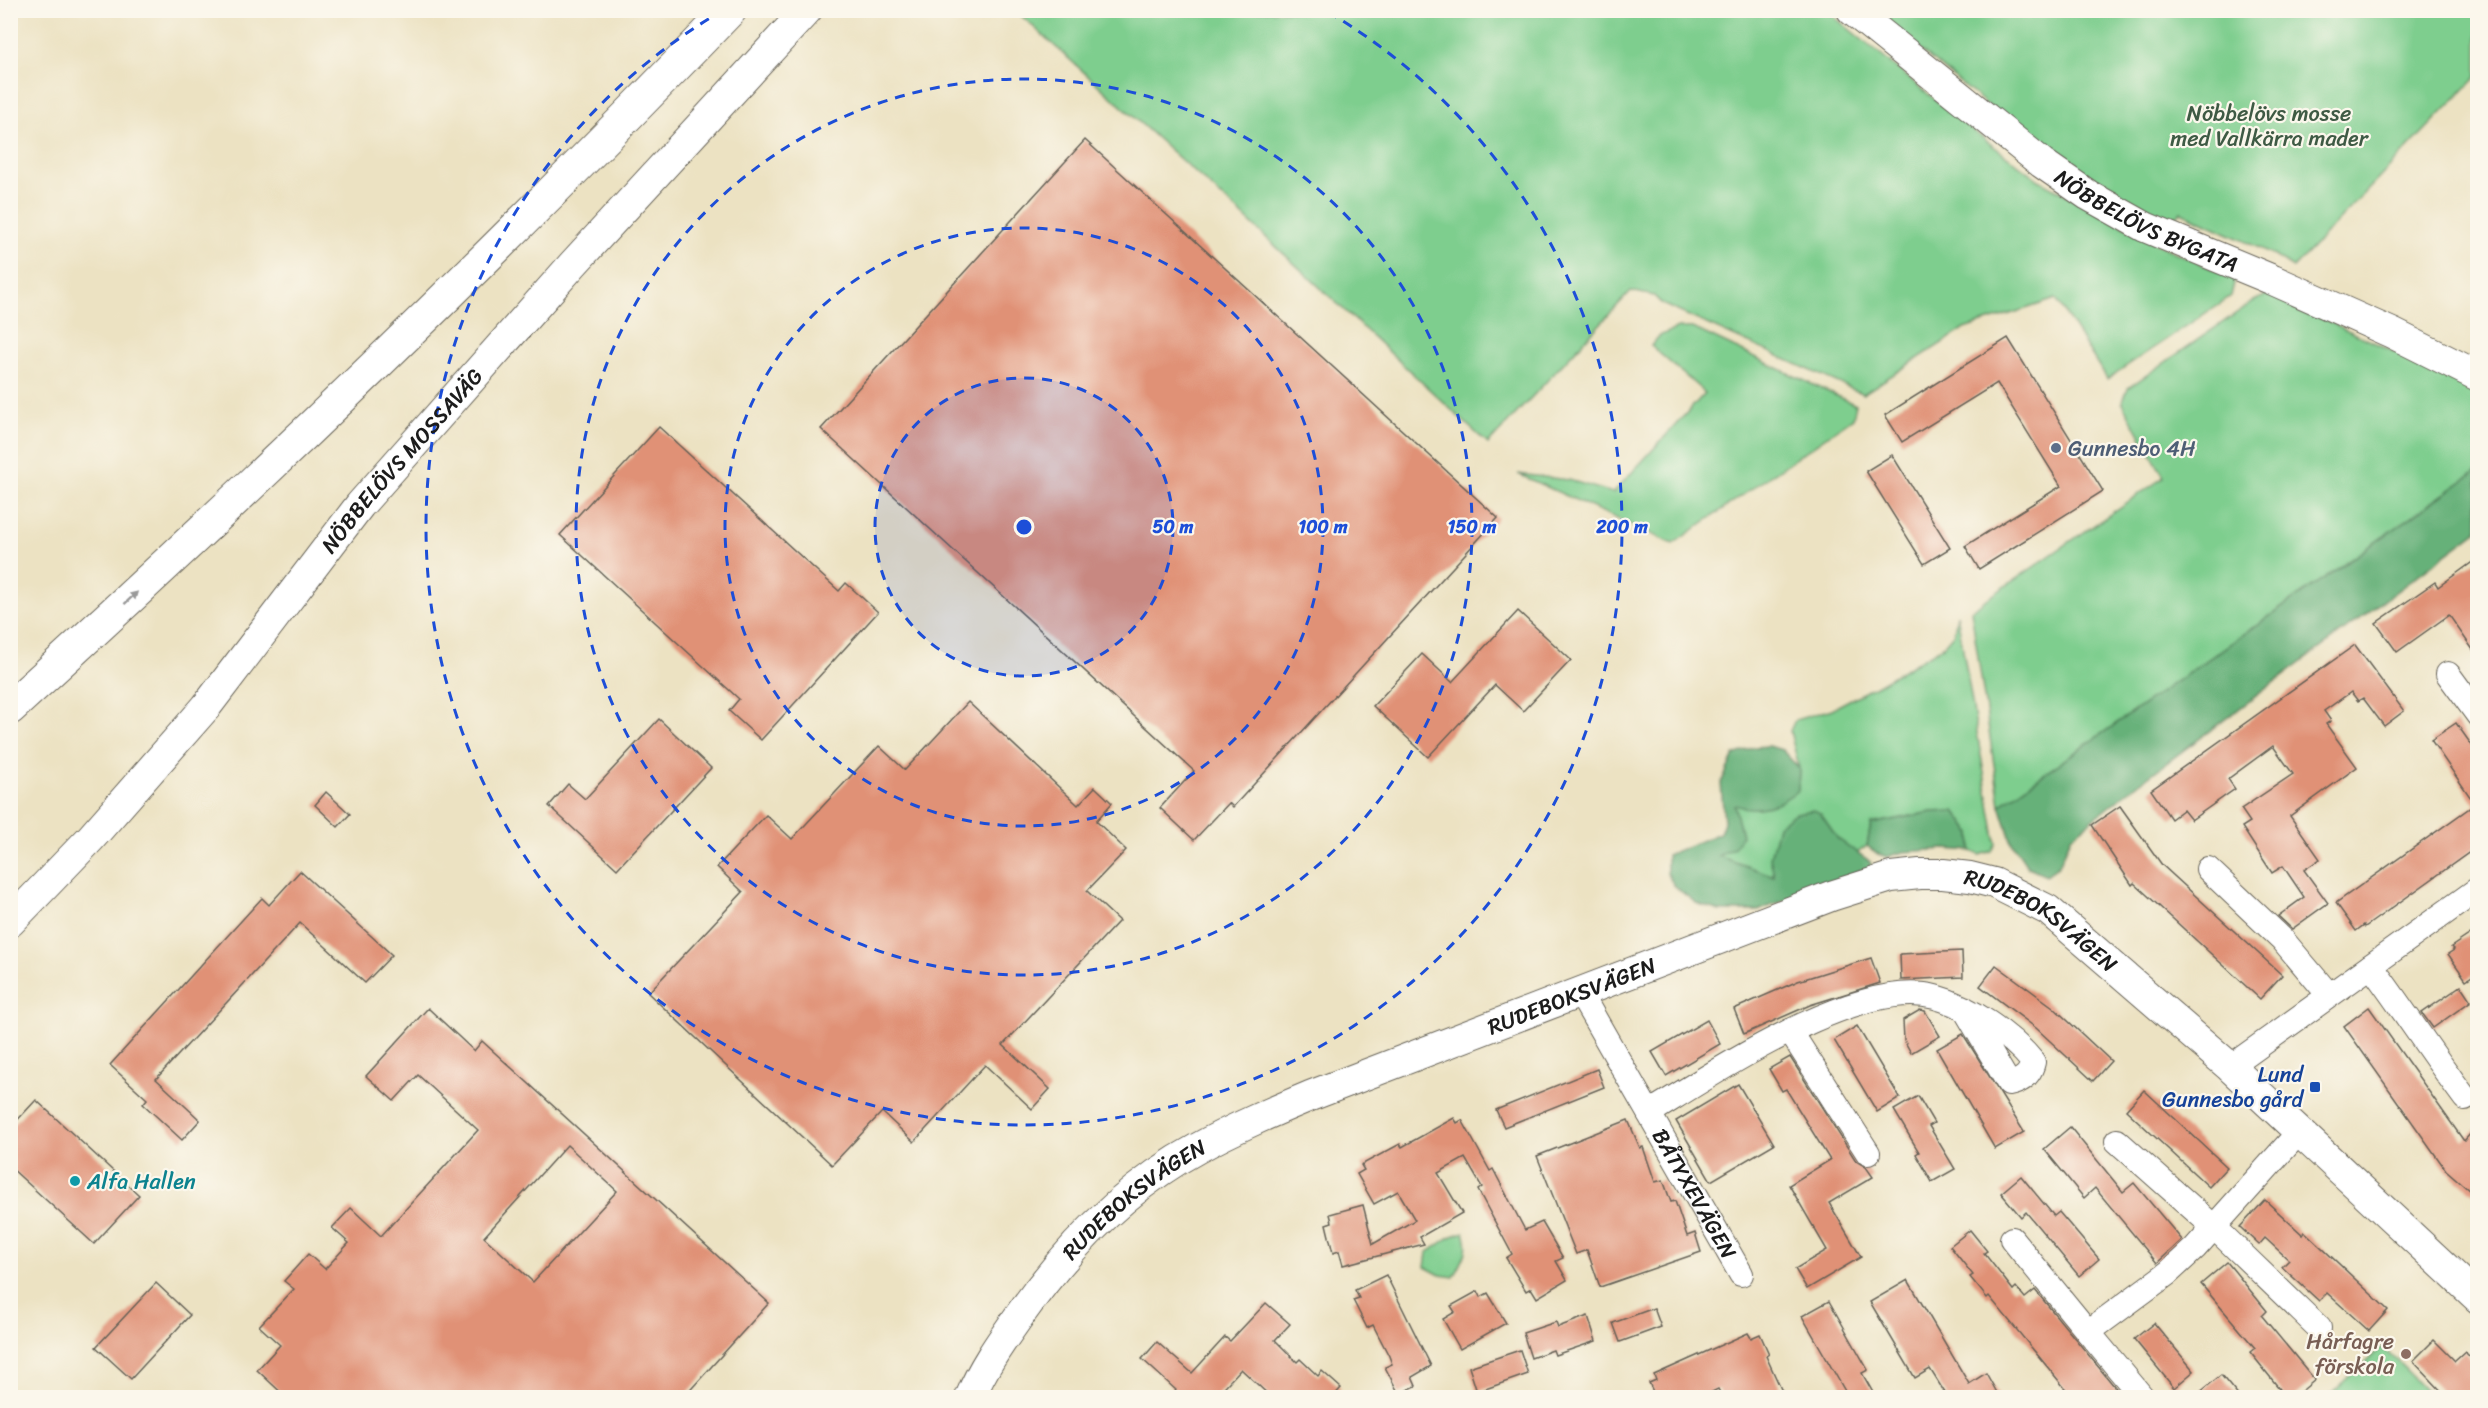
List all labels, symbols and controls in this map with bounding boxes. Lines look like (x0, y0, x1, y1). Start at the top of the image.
park label: Nöbbelövs mosse med Vallkärra mader (2170, 94, 2370, 158)
street label: NÖBBELÖVS BYGATA (2046, 158, 2245, 283)
street label: NÖBBELÖVS MOSSAVÄG (310, 358, 493, 562)
place label: Gunnesbo 4H (2068, 429, 2196, 468)
marker: Gunnesbo 4H (2049, 441, 2063, 455)
text: 50 m (1153, 511, 1194, 543)
text: 100 m (1299, 511, 1348, 543)
text: 150 m (1448, 511, 1496, 543)
text: 200 m (1595, 511, 1648, 543)
centre of rings (1014, 517, 1034, 537)
one-way arrow (123, 592, 138, 605)
street label: RUDEBOKSVÄGEN (1960, 857, 2127, 982)
street label: RUDEBOKSVÄGEN (1481, 945, 1662, 1046)
place label: Lund Gunnesbo gård (2162, 1055, 2304, 1119)
marker: Lund Gunnesbo gård (2308, 1080, 2322, 1094)
street label: BÅTYXEVÄGEN (1642, 1121, 1748, 1266)
street label: RUDEBOKSVÄGEN (1052, 1127, 1214, 1269)
place label: Alfa Hallen (86, 1162, 196, 1201)
marker: Alfa Hallen (68, 1174, 82, 1188)
place label: Hårfagre förskola (2306, 1322, 2395, 1386)
marker: Hårfagre förskola (2399, 1347, 2413, 1361)

